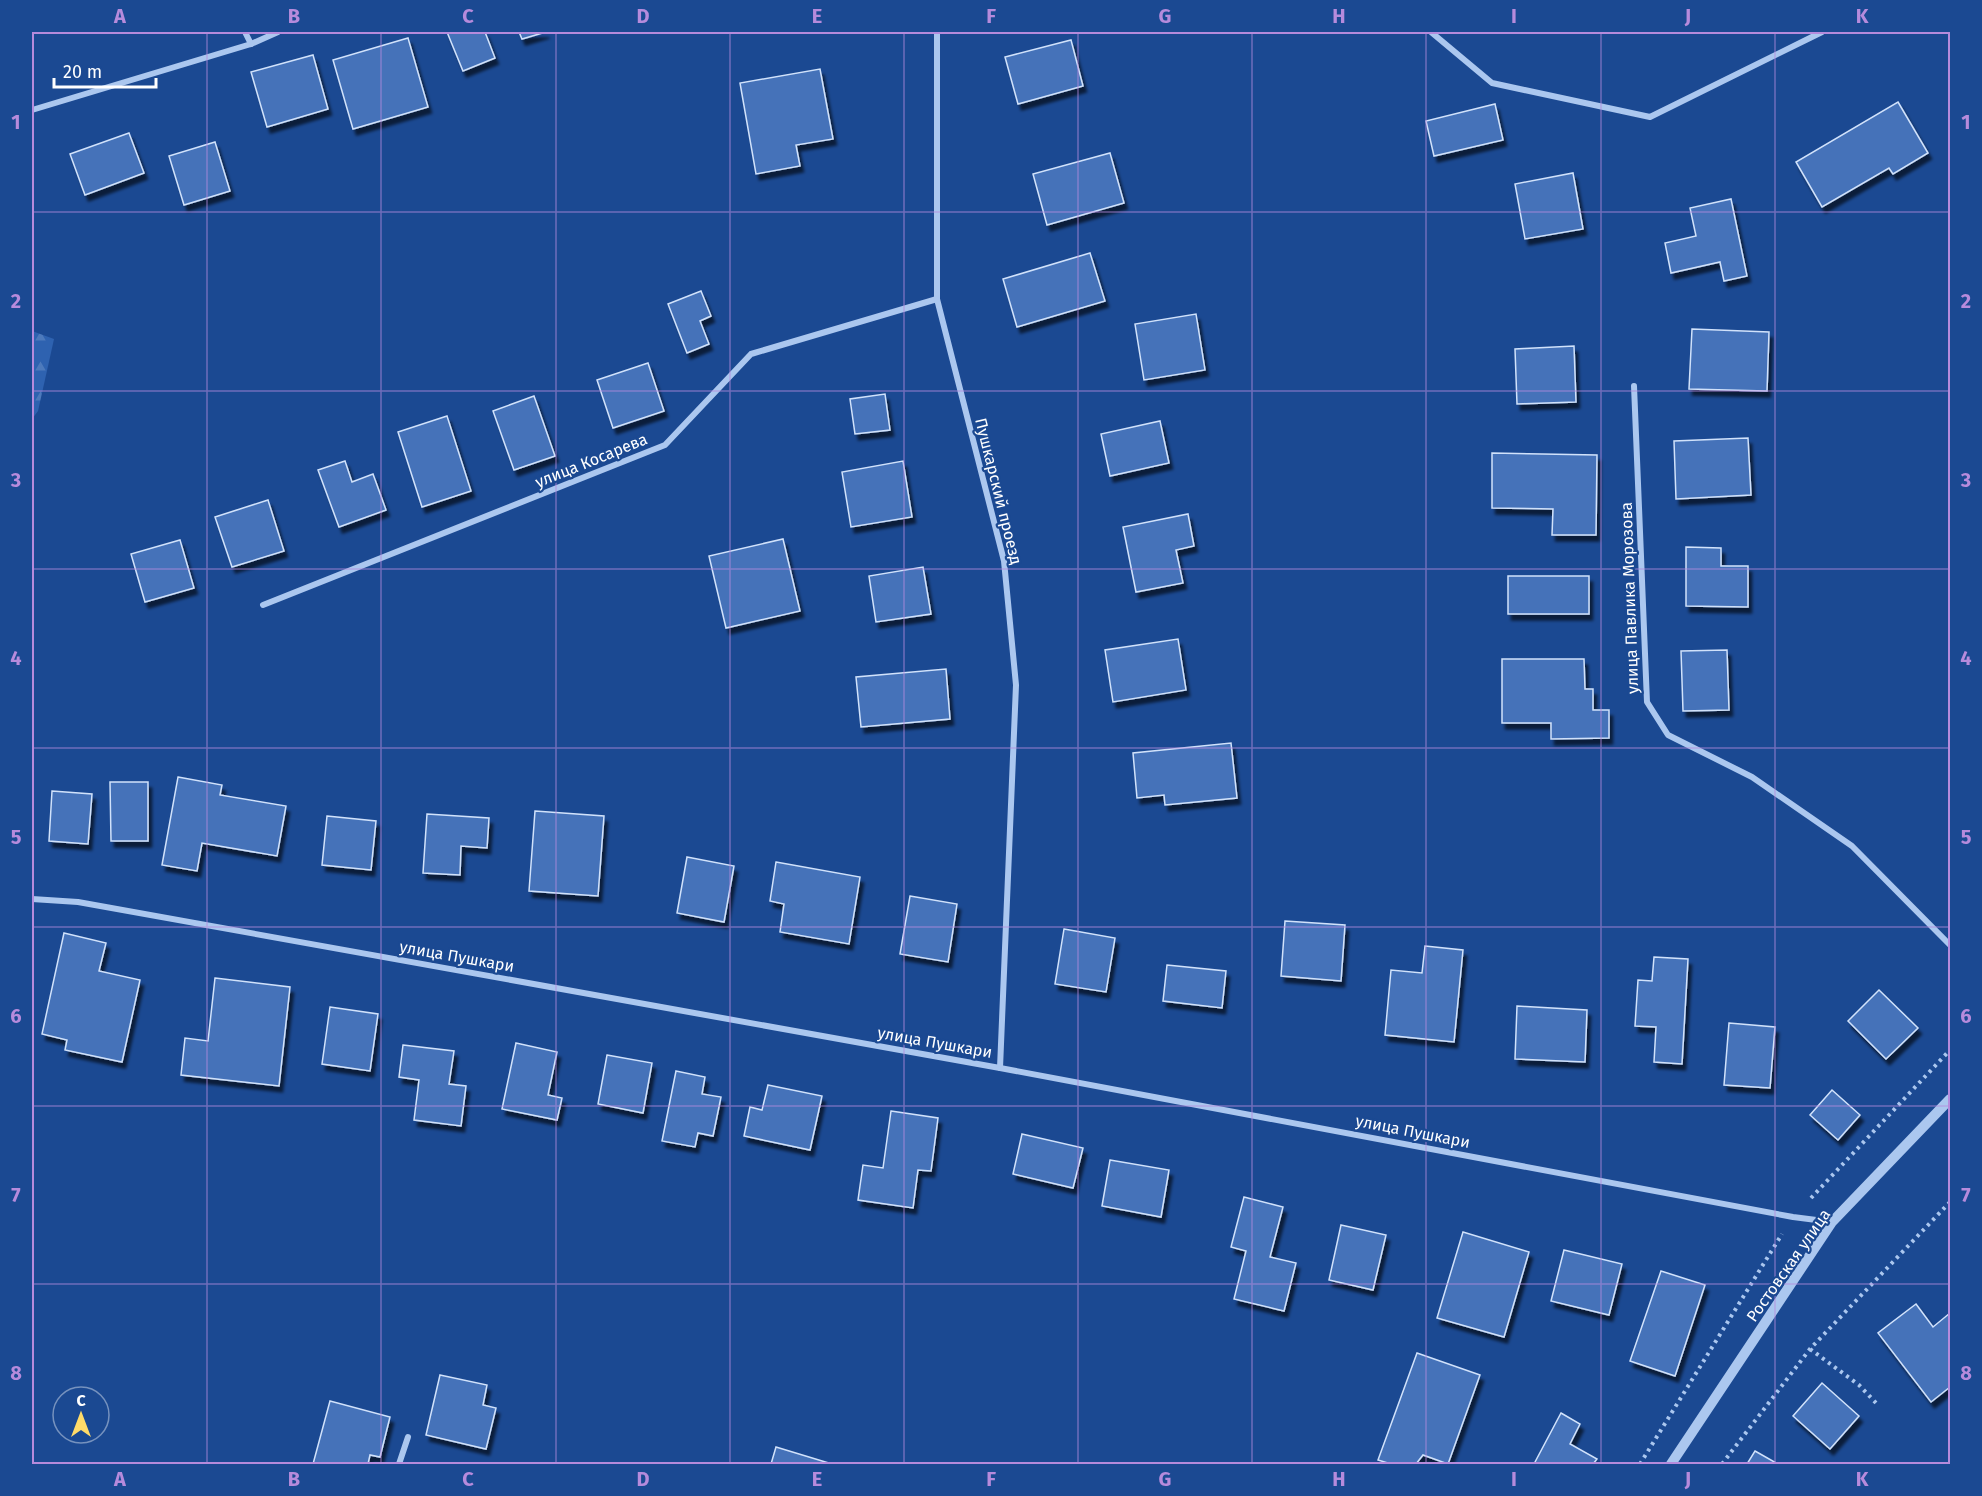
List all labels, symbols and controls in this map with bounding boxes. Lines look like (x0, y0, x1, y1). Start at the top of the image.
text: A (113, 4, 127, 28)
text: B (288, 4, 300, 28)
text: C (462, 4, 474, 28)
text: D (636, 4, 650, 28)
text: E (812, 4, 822, 28)
text: F (986, 4, 996, 28)
text: G (1159, 4, 1171, 28)
text: H (1332, 4, 1346, 28)
text: I (1511, 4, 1517, 28)
text: J (1684, 4, 1691, 28)
text: K (1856, 4, 1869, 28)
scale bar (54, 51, 156, 89)
text: 20 m (63, 61, 102, 83)
text: 1 (11, 110, 21, 134)
text: 1 (1961, 110, 1971, 134)
text: 2 (11, 289, 21, 313)
text: 2 (1961, 289, 1971, 313)
street label: Пушкарский проезд (971, 416, 1026, 566)
street label: улица Косарева (532, 429, 650, 492)
text: 3 (10, 468, 21, 492)
text: 3 (1960, 468, 1971, 492)
street label: улица Павлика Морозова (1617, 502, 1642, 694)
text: 4 (10, 646, 22, 670)
text: 4 (1960, 646, 1972, 670)
text: 5 (11, 825, 22, 849)
text: 5 (1961, 825, 1972, 849)
street label: улица Пушкари (398, 937, 516, 976)
text: 6 (10, 1004, 22, 1028)
text: 6 (1960, 1004, 1972, 1028)
street label: улица Пушкари (876, 1023, 994, 1062)
street label: улица Пушкари (1354, 1111, 1472, 1152)
text: 7 (11, 1183, 21, 1207)
text: 7 (1961, 1183, 1971, 1207)
street label: Ростовская улица (1742, 1205, 1834, 1325)
text: 8 (10, 1361, 22, 1385)
text: 8 (1960, 1361, 1972, 1385)
north arrow (51, 1385, 111, 1445)
text: С (76, 1391, 86, 1410)
text: A (113, 1467, 127, 1491)
text: B (288, 1467, 300, 1491)
text: C (462, 1467, 474, 1491)
text: D (636, 1467, 650, 1491)
text: E (812, 1467, 822, 1491)
text: F (986, 1467, 996, 1491)
text: G (1159, 1467, 1171, 1491)
text: H (1332, 1467, 1346, 1491)
text: I (1511, 1467, 1517, 1491)
text: J (1684, 1467, 1691, 1491)
text: K (1856, 1467, 1869, 1491)

